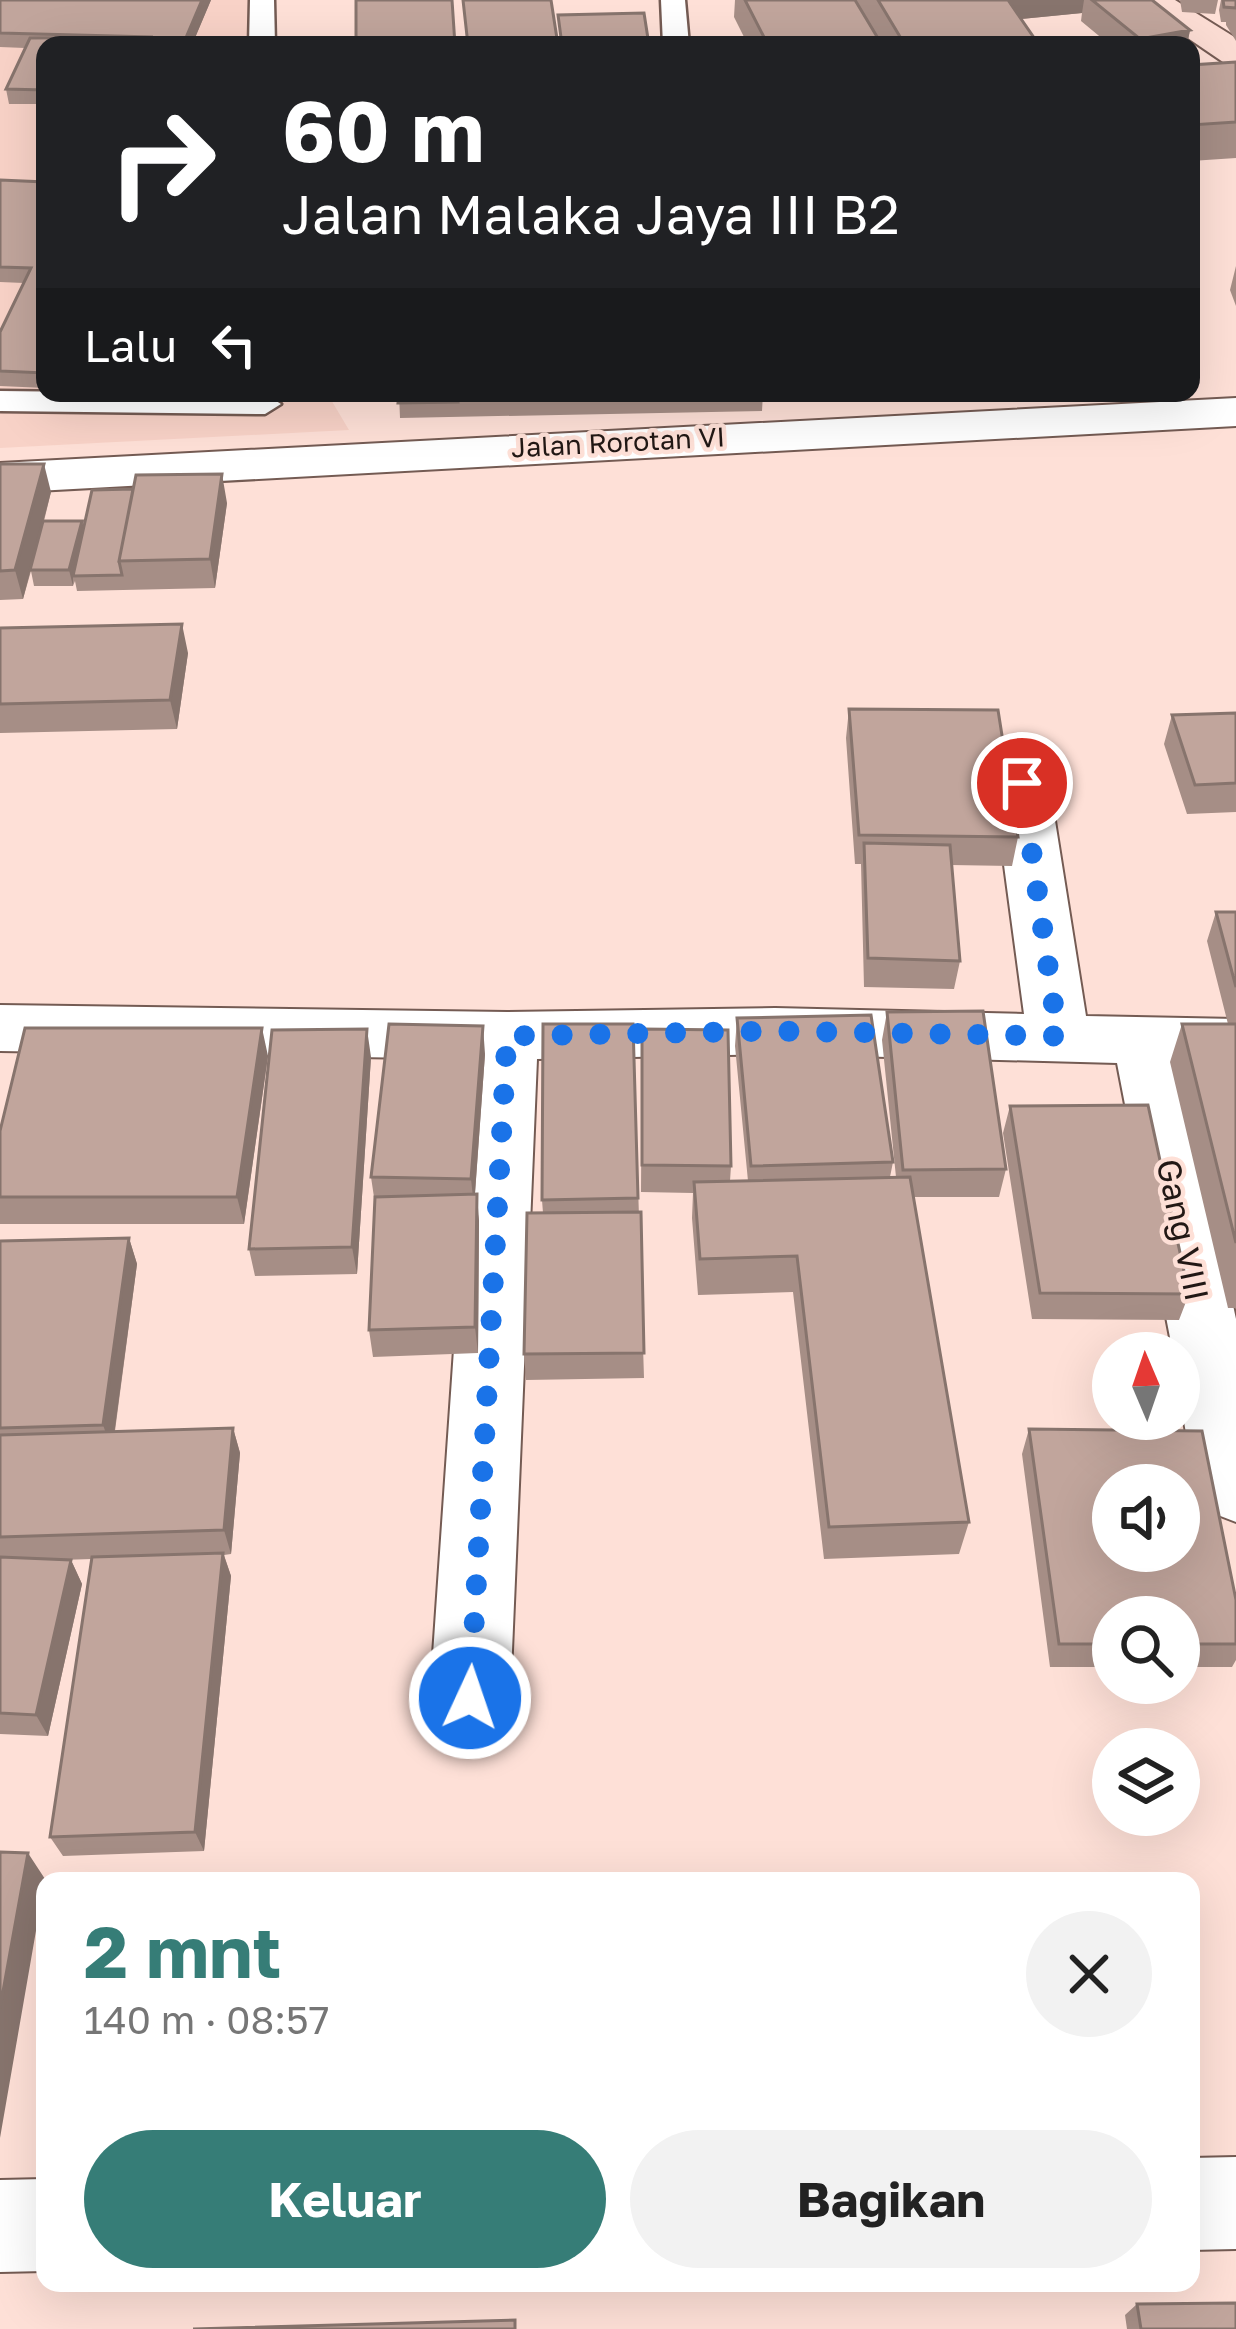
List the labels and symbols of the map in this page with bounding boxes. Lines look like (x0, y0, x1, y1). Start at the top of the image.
street label: Jalan Rorotan VI (510, 420, 726, 464)
pin (971, 732, 1073, 834)
street label: Gang VIII (1149, 1155, 1218, 1304)
north arrow (1092, 1332, 1200, 1440)
position arrow (407, 1635, 533, 1761)

